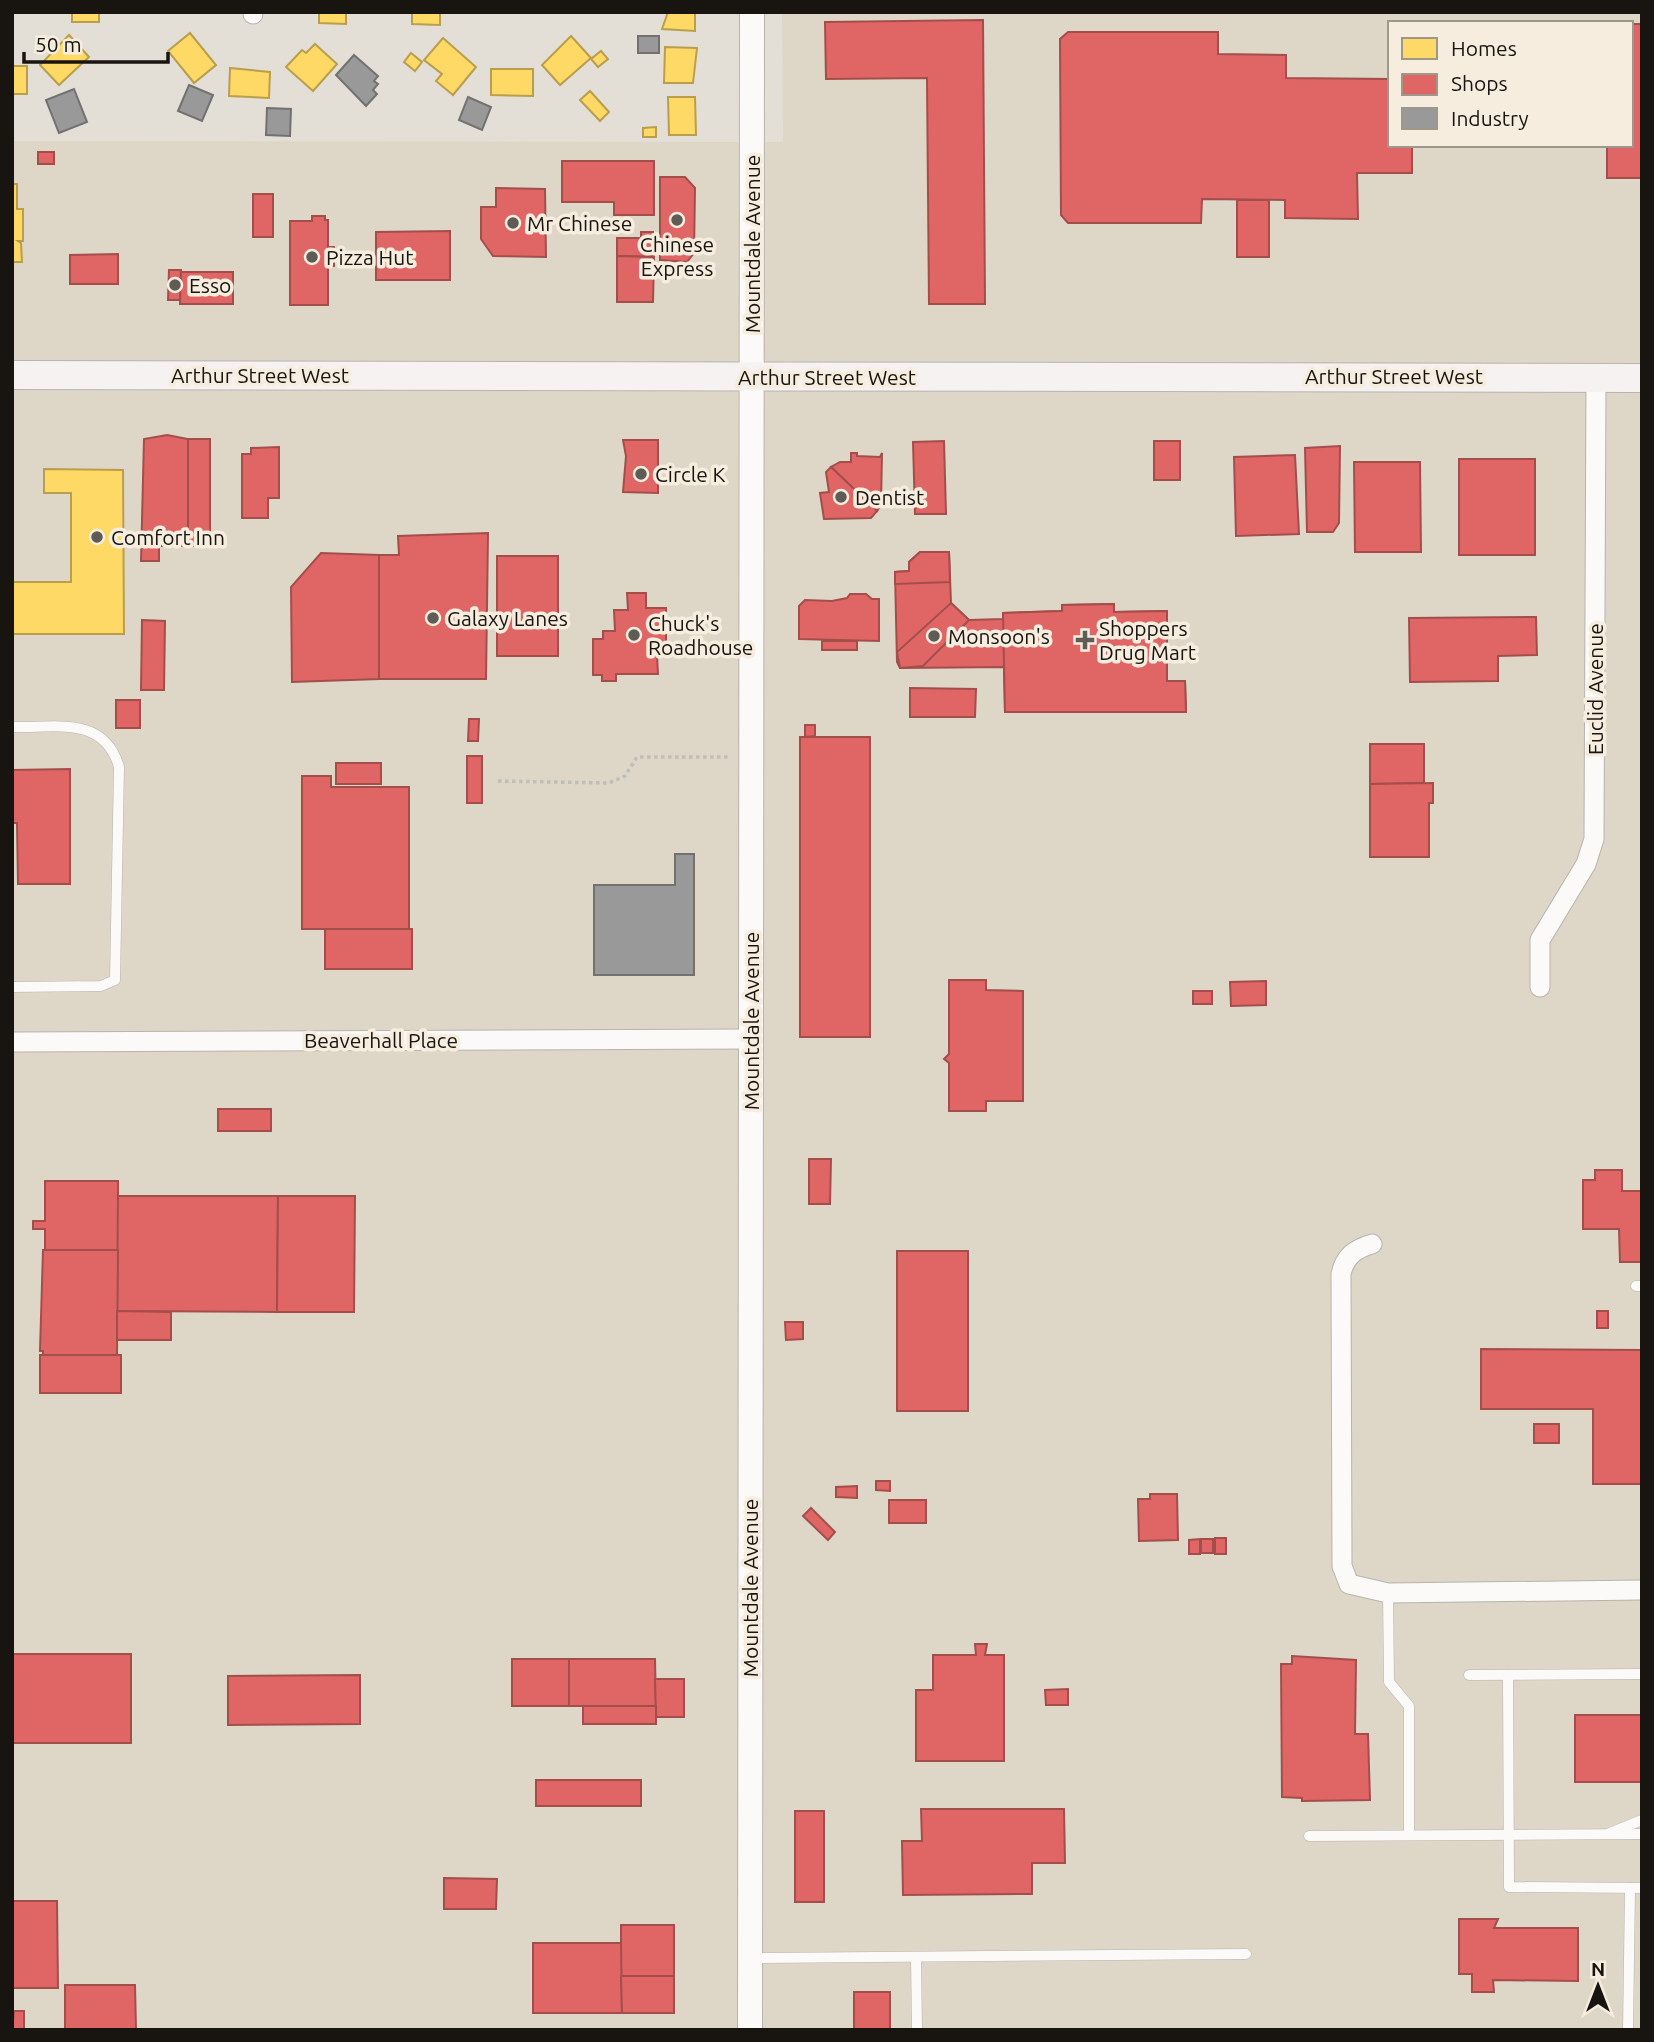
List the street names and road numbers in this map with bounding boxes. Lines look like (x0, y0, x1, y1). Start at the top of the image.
street label: Mountdale Avenue (740, 155, 764, 333)
street label: Arthur Street West (171, 363, 349, 387)
street label: Arthur Street West (1305, 364, 1483, 388)
street label: Arthur Street West (738, 365, 916, 389)
street label: Euclid Avenue (1583, 623, 1607, 755)
street label: Mountdale Avenue (739, 932, 763, 1110)
street label: Beaverhall Place (304, 1028, 458, 1052)
street label: Mountdale Avenue (738, 1499, 762, 1677)

